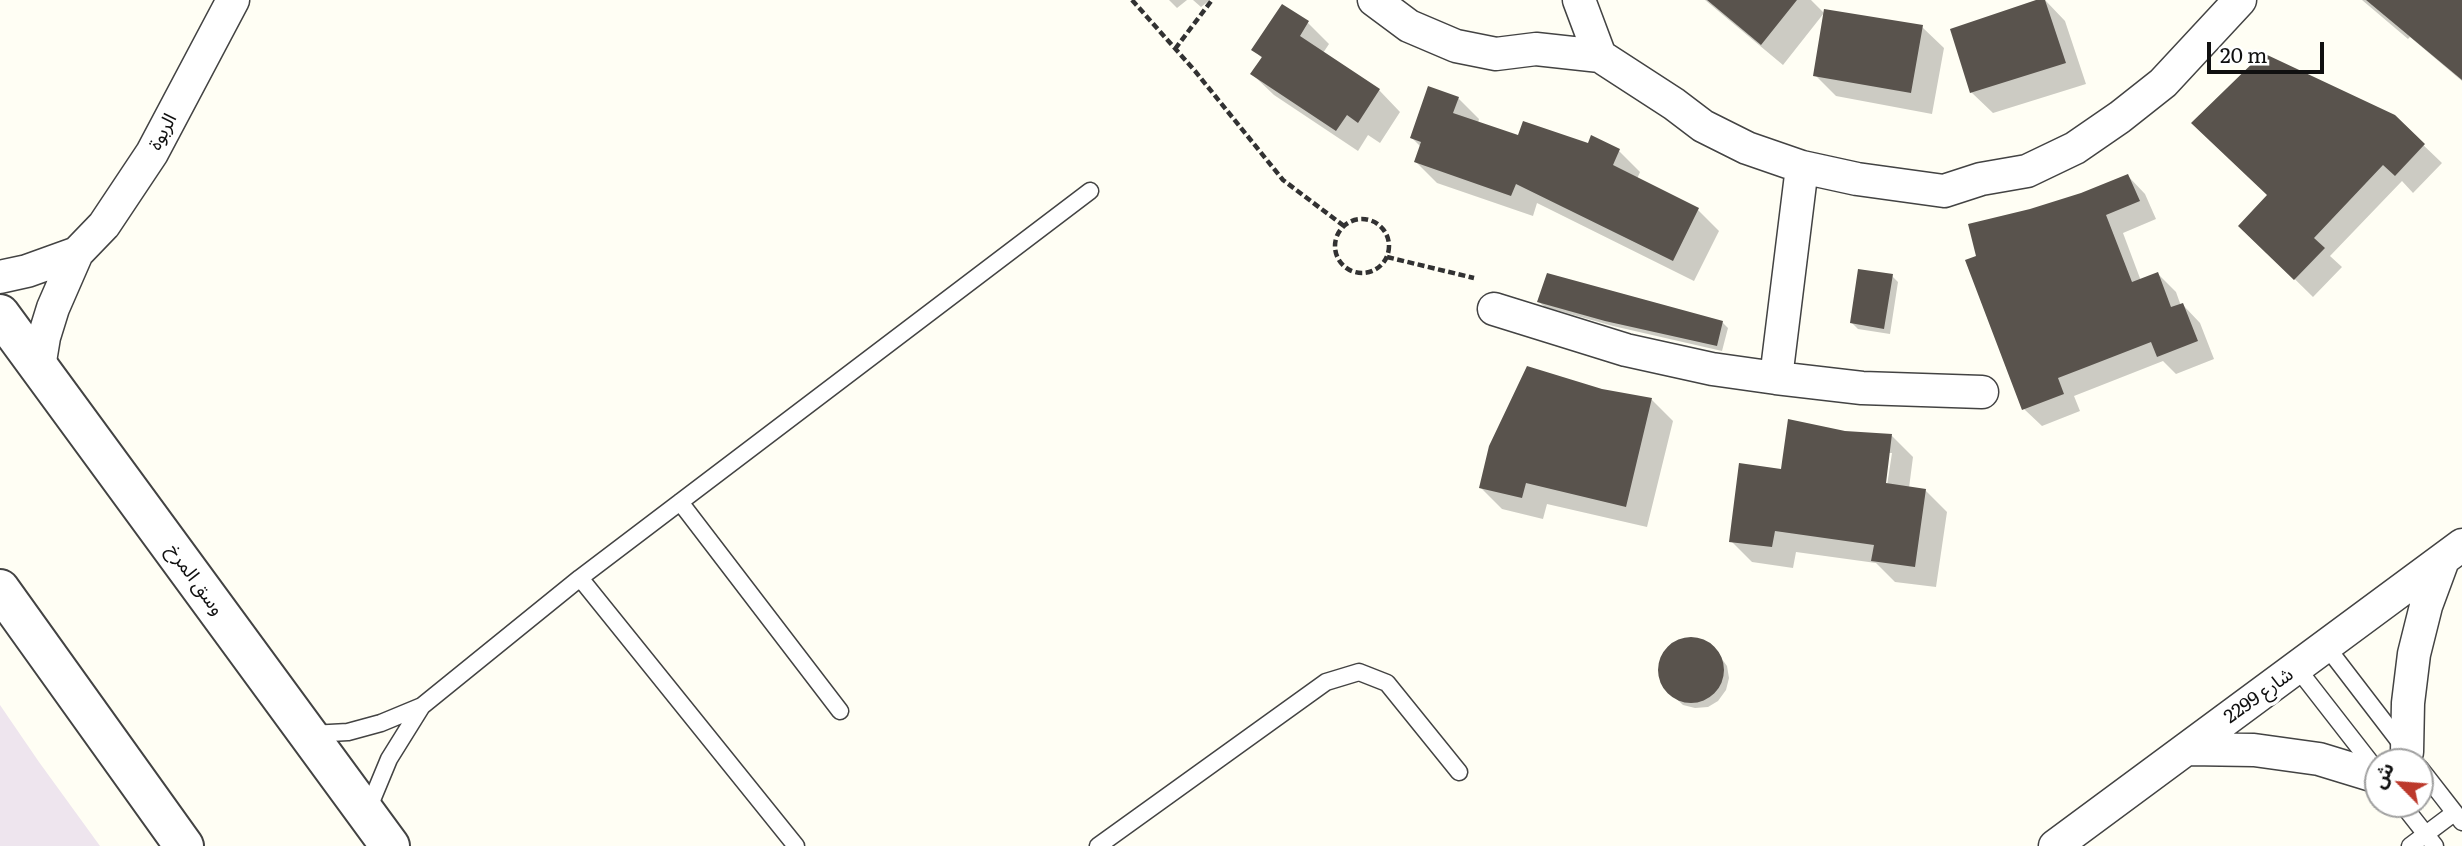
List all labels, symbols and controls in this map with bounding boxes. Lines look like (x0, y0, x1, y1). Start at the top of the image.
scale bar (2210, 28, 2327, 72)
text: 20 m (2220, 38, 2267, 69)
street label: الربوة (144, 110, 182, 154)
street label: وسق المرخ (161, 540, 229, 620)
street label: شارع 2299 (2220, 663, 2298, 729)
north arrow (2364, 748, 2434, 818)
text: ش (2364, 757, 2400, 793)

